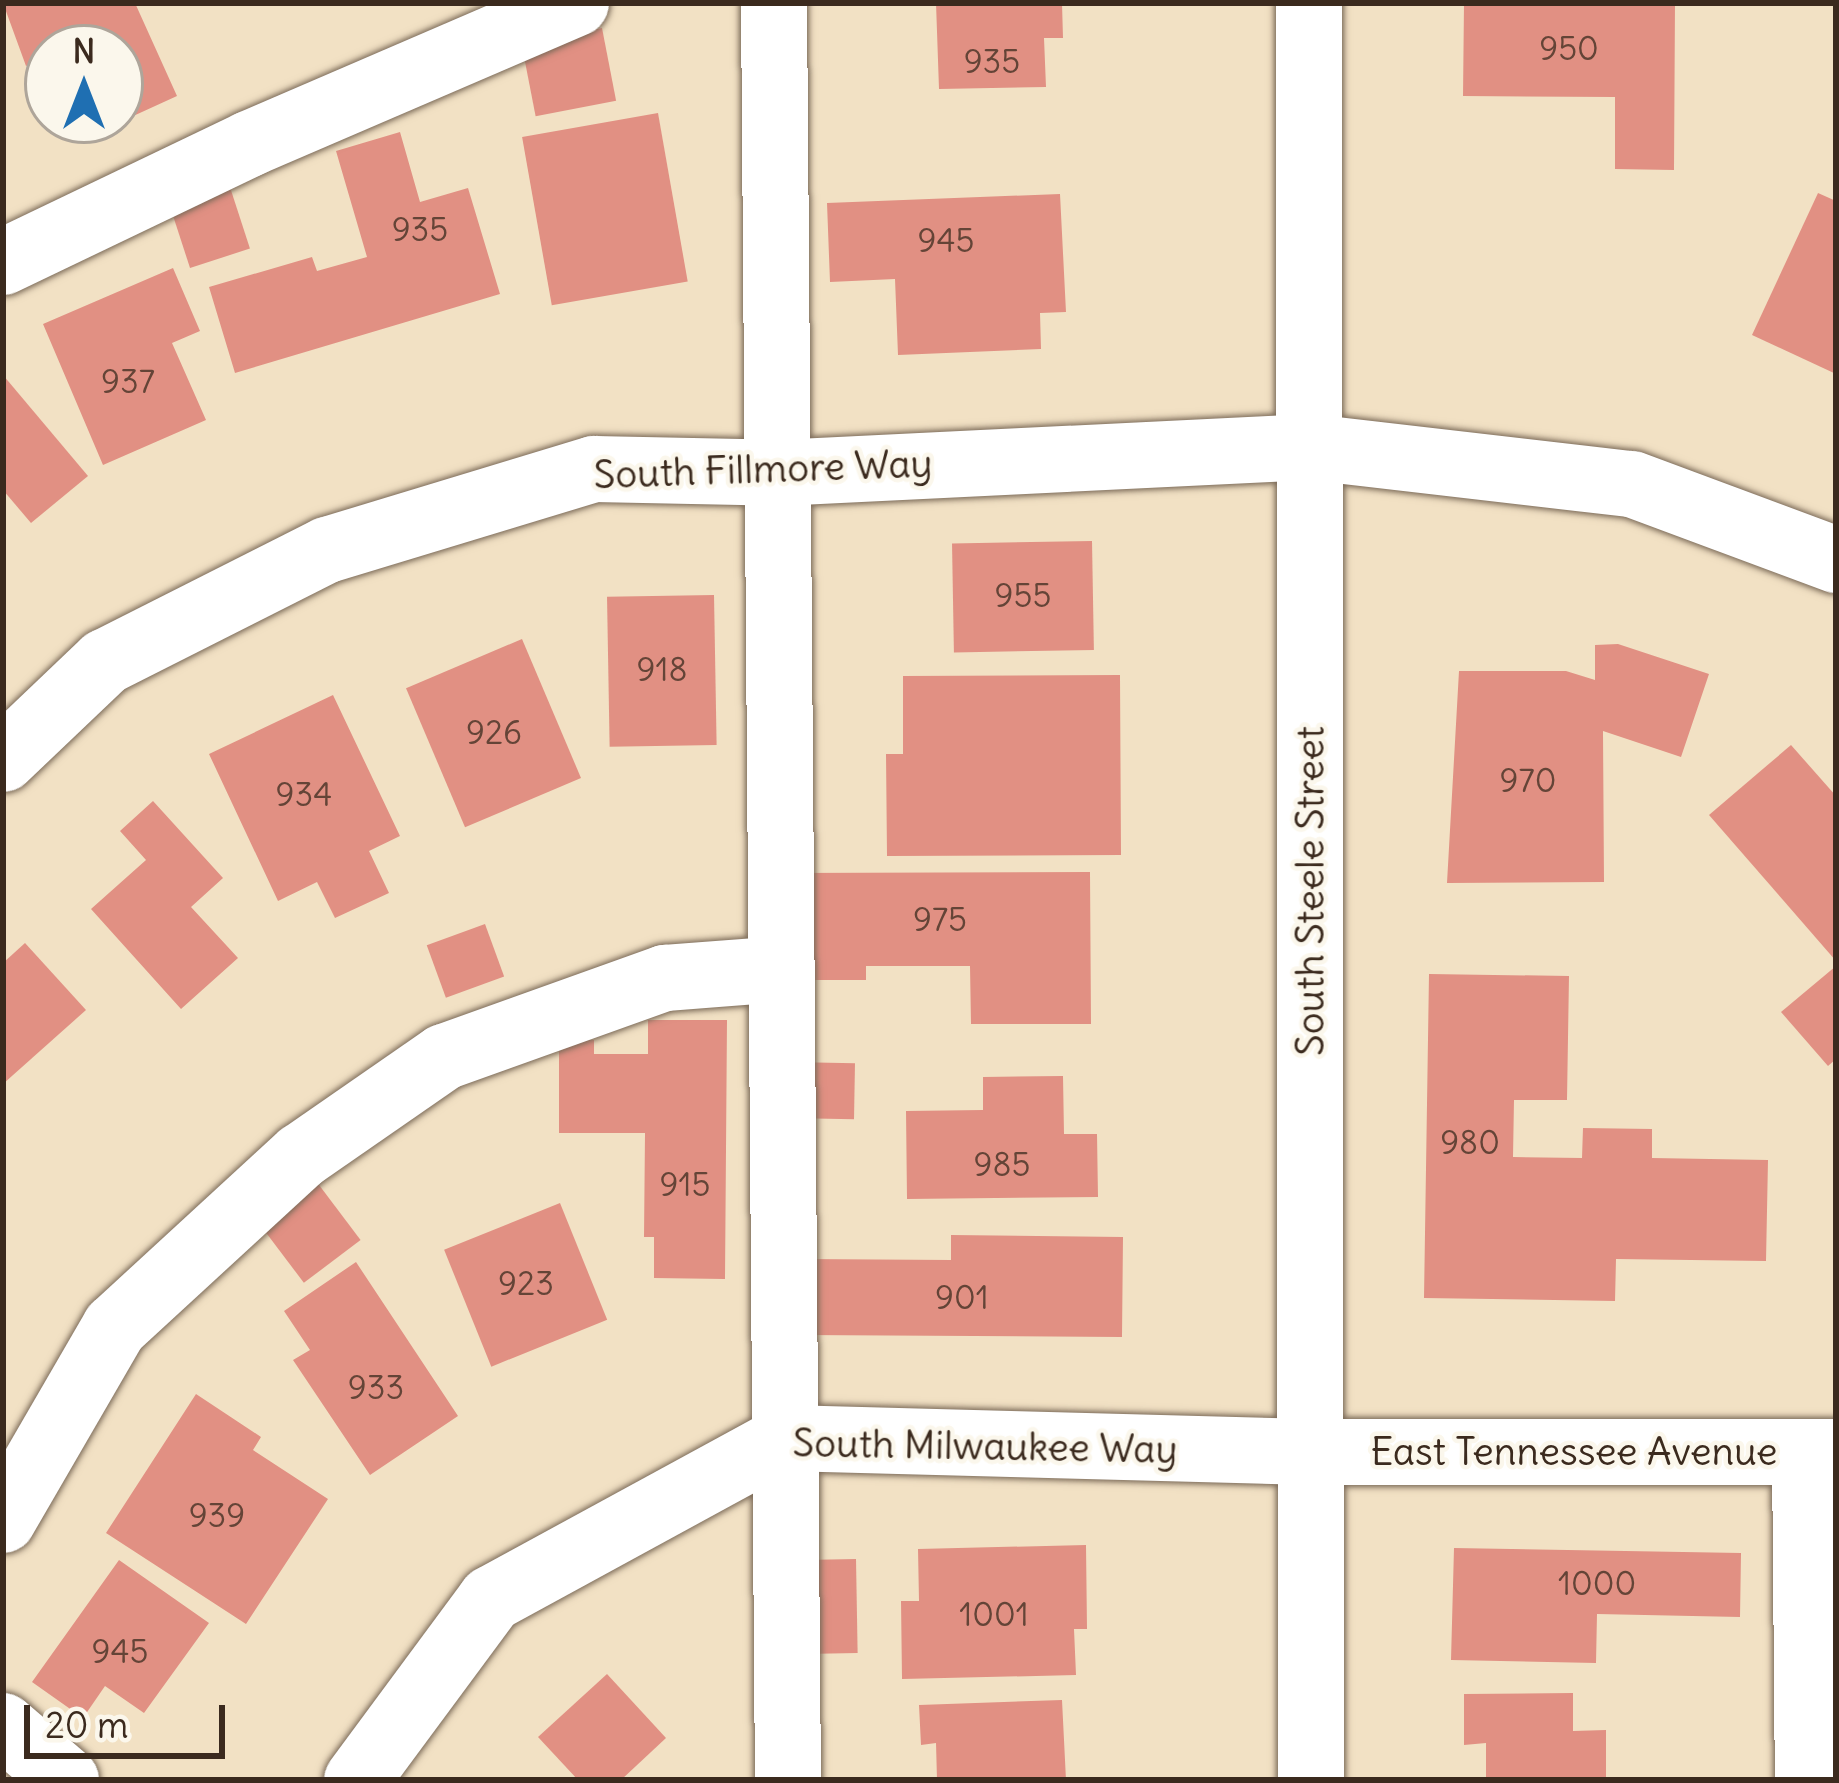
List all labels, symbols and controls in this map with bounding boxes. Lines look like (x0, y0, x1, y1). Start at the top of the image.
north arrow (24, 24, 144, 144)
house number: 950 (1539, 29, 1599, 69)
text: N (73, 30, 95, 72)
house number: 935 (964, 42, 1020, 82)
house number: 935 (392, 210, 448, 250)
house number: 945 (917, 221, 975, 261)
house number: 937 (101, 362, 155, 402)
street label: South Fillmore Way (593, 441, 933, 499)
house number: 955 (995, 576, 1051, 616)
house number: 918 (636, 650, 688, 690)
house number: 926 (466, 713, 522, 753)
street label: South Steele Street (1288, 726, 1334, 1056)
house number: 970 (1500, 761, 1556, 801)
house number: 934 (276, 775, 332, 815)
house number: 975 (913, 900, 967, 940)
house number: 980 (1440, 1123, 1500, 1163)
house number: 985 (974, 1145, 1030, 1185)
house number: 915 (659, 1165, 711, 1205)
house number: 923 (498, 1264, 554, 1304)
house number: 901 (935, 1278, 989, 1318)
house number: 933 (348, 1368, 404, 1408)
street label: South Milwaukee Way (792, 1420, 1178, 1474)
street label: East Tennessee Avenue (1370, 1429, 1778, 1475)
house number: 939 (189, 1496, 245, 1536)
house number: 1000 (1558, 1564, 1636, 1604)
house number: 1001 (959, 1595, 1029, 1635)
house number: 945 (91, 1632, 149, 1672)
scale bar (30, 1681, 231, 1755)
text: 20 m (45, 1703, 129, 1748)

